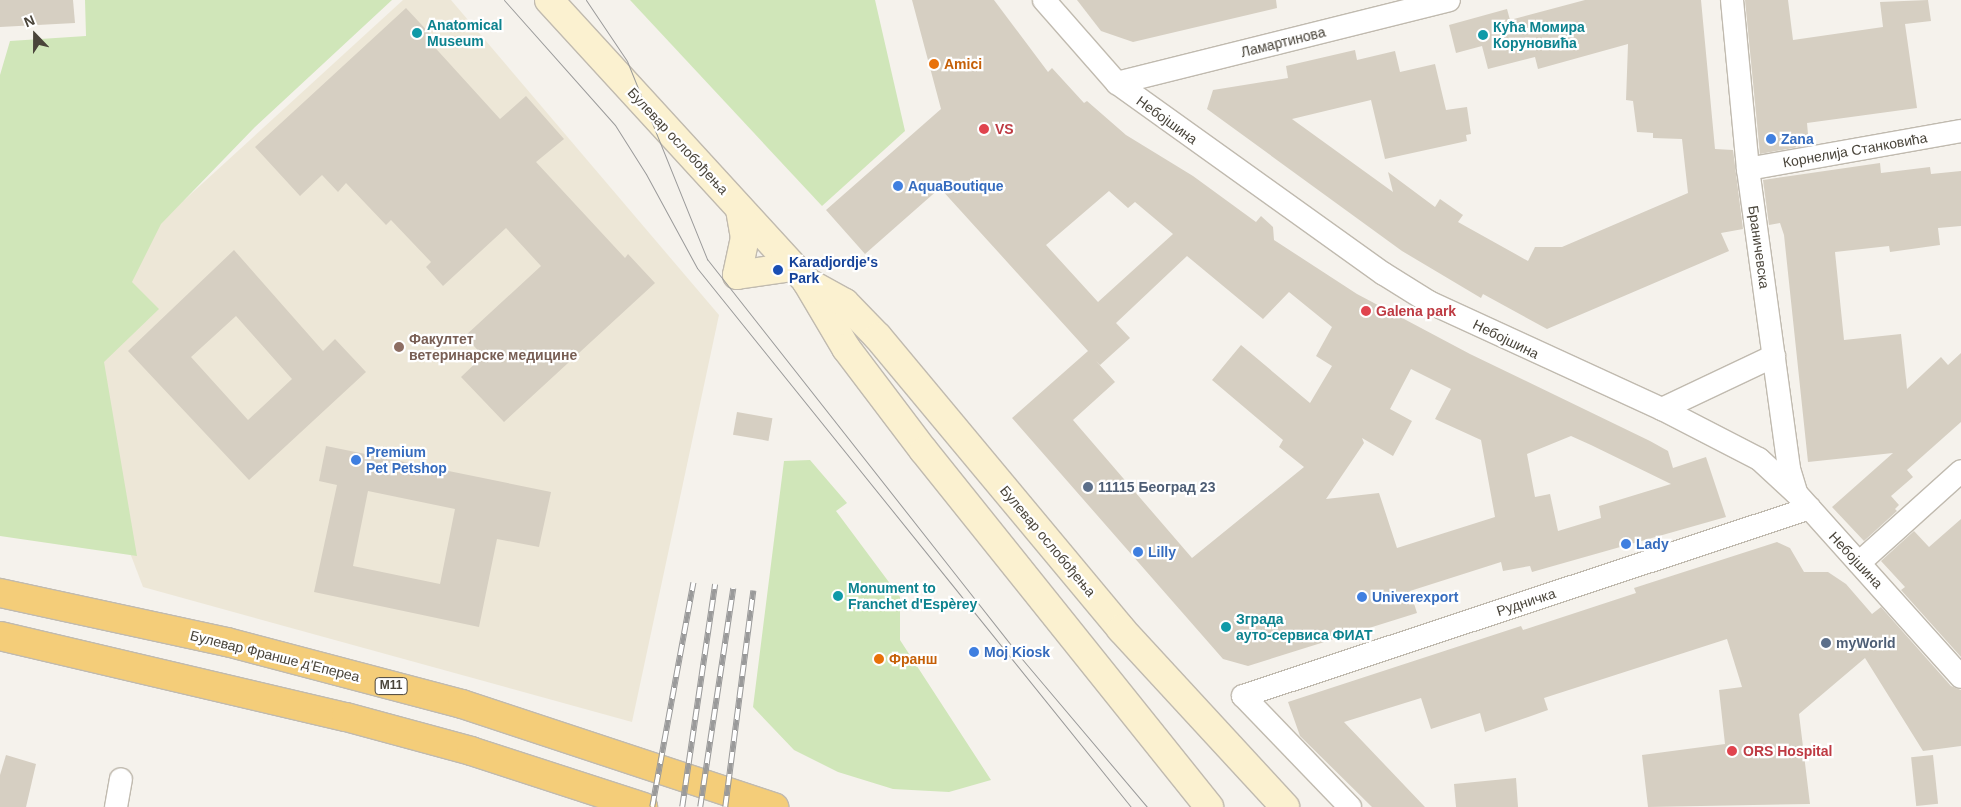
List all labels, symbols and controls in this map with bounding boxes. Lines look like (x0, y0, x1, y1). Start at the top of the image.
north arrow (10, 10, 60, 60)
text: N (22, 12, 37, 30)
place label: Anatomical Museum (427, 17, 502, 49)
place label: Кућа Момира Коруновића (1493, 19, 1585, 52)
street label: Ламартинова (1239, 23, 1327, 61)
marker: Anatomical Museum (411, 27, 423, 39)
marker: Кућа Момира Коруновића (1477, 29, 1489, 41)
place label: Amici (944, 56, 982, 72)
marker: Amici (928, 58, 940, 70)
street label: Булевар ослобођења (624, 84, 732, 198)
street label: Небојшина (1133, 92, 1201, 148)
place label: VS (995, 121, 1014, 137)
marker: VS (977, 122, 991, 136)
street label: Корнелија Станковића (1781, 129, 1929, 171)
place label: Zana (1781, 131, 1814, 147)
marker: Zana (1765, 133, 1777, 145)
place label: AquaBoutique (908, 178, 1004, 194)
marker: AquaBoutique (892, 180, 904, 192)
street label: Браничевска (1745, 204, 1773, 290)
place label: Karadjordje's Park (789, 254, 878, 286)
marker: Karadjordje's Park (771, 263, 785, 277)
place label: Galena park (1376, 303, 1456, 319)
marker: Galena park (1360, 305, 1372, 317)
street label: Небојшина (1470, 316, 1542, 362)
place label: Факултет ветеринарске медицине (409, 331, 577, 364)
marker: Факултет ветеринарске медицине (393, 341, 405, 353)
place label: Premium Pet Petshop (366, 444, 447, 477)
marker: Premium Pet Petshop (350, 454, 362, 466)
place label: 11115 Београд 23 (1098, 479, 1215, 495)
marker: 11115 Београд 23 (1082, 481, 1094, 493)
street label: Булевар ослобођења (997, 482, 1099, 600)
street label: Небојшина (1826, 528, 1886, 592)
place label: Lady (1636, 536, 1669, 552)
marker: Lady (1620, 538, 1632, 550)
place label: Lilly (1148, 544, 1176, 560)
marker: Lilly (1132, 546, 1144, 558)
place label: Monument to Franchet d'Espèrey (848, 580, 977, 612)
street label: Рудничка (1494, 585, 1558, 619)
place label: Univerexport (1372, 589, 1458, 605)
marker: Monument to Franchet d'Espèrey (832, 590, 844, 602)
marker: Univerexport (1356, 591, 1368, 603)
place label: Зграда ауто-сервиса ФИАТ (1236, 611, 1373, 644)
marker: Зграда ауто-сервиса ФИАТ (1220, 621, 1232, 633)
street label: Булевар Франше д'Епереа (189, 627, 361, 685)
place label: myWorld (1836, 635, 1896, 651)
marker: myWorld (1820, 637, 1832, 649)
place label: Moj Kiosk (984, 644, 1050, 660)
marker: Moj Kiosk (968, 646, 980, 658)
place label: Франш (889, 651, 937, 667)
marker: Франш (873, 653, 885, 665)
road number: M11 (374, 676, 408, 696)
place label: ORS Hospital (1743, 743, 1832, 759)
marker: ORS Hospital (1725, 744, 1739, 758)

